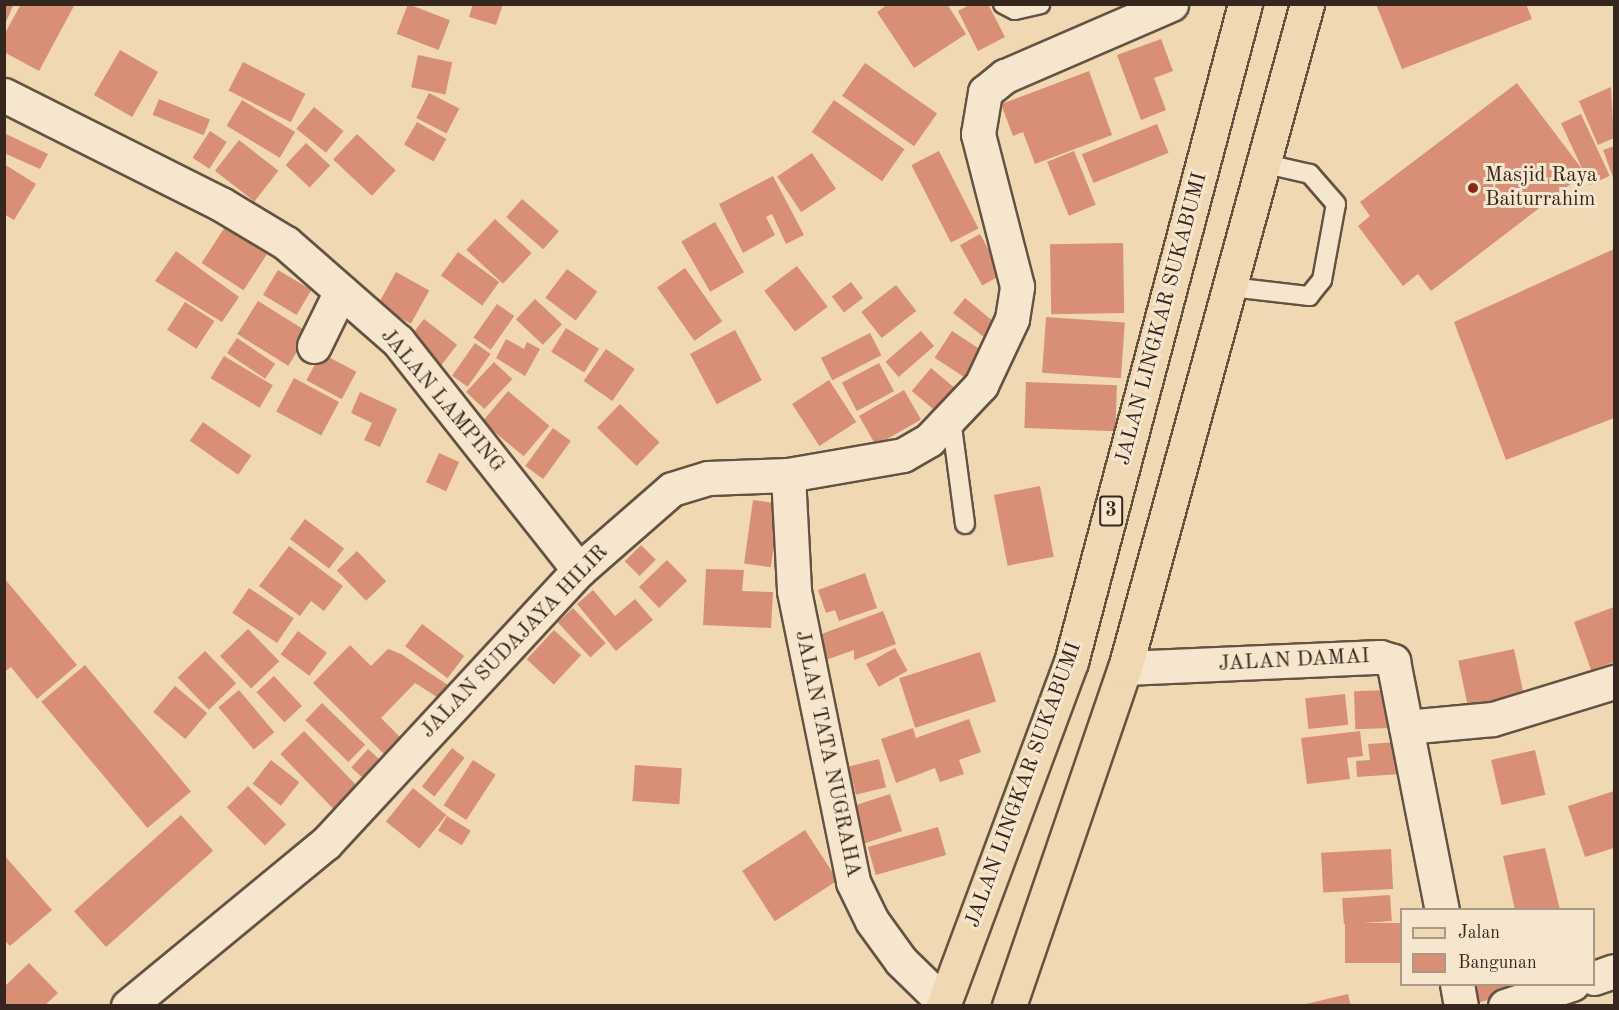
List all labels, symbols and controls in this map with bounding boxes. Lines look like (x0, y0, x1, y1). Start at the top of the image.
place label: Masjid Raya Baiturrahim (1485, 163, 1597, 213)
street label: JALAN LINGKAR SUKABUMI (1111, 170, 1213, 468)
marker: Masjid Raya Baiturrahim (1466, 181, 1480, 195)
street label: JALAN LAMPING (375, 324, 509, 478)
road number: 3 (1099, 494, 1123, 528)
street label: JALAN SUDAJAYA HILIR (416, 540, 614, 744)
street label: JALAN TATA NUGRAHA (789, 628, 865, 880)
street label: JALAN LINGKAR SUKABUMI (961, 639, 1087, 931)
street label: JALAN DAMAI (1218, 644, 1370, 678)
legend (1400, 908, 1595, 986)
text: Jalan (1458, 924, 1500, 942)
text: Bangunan (1458, 954, 1537, 972)

